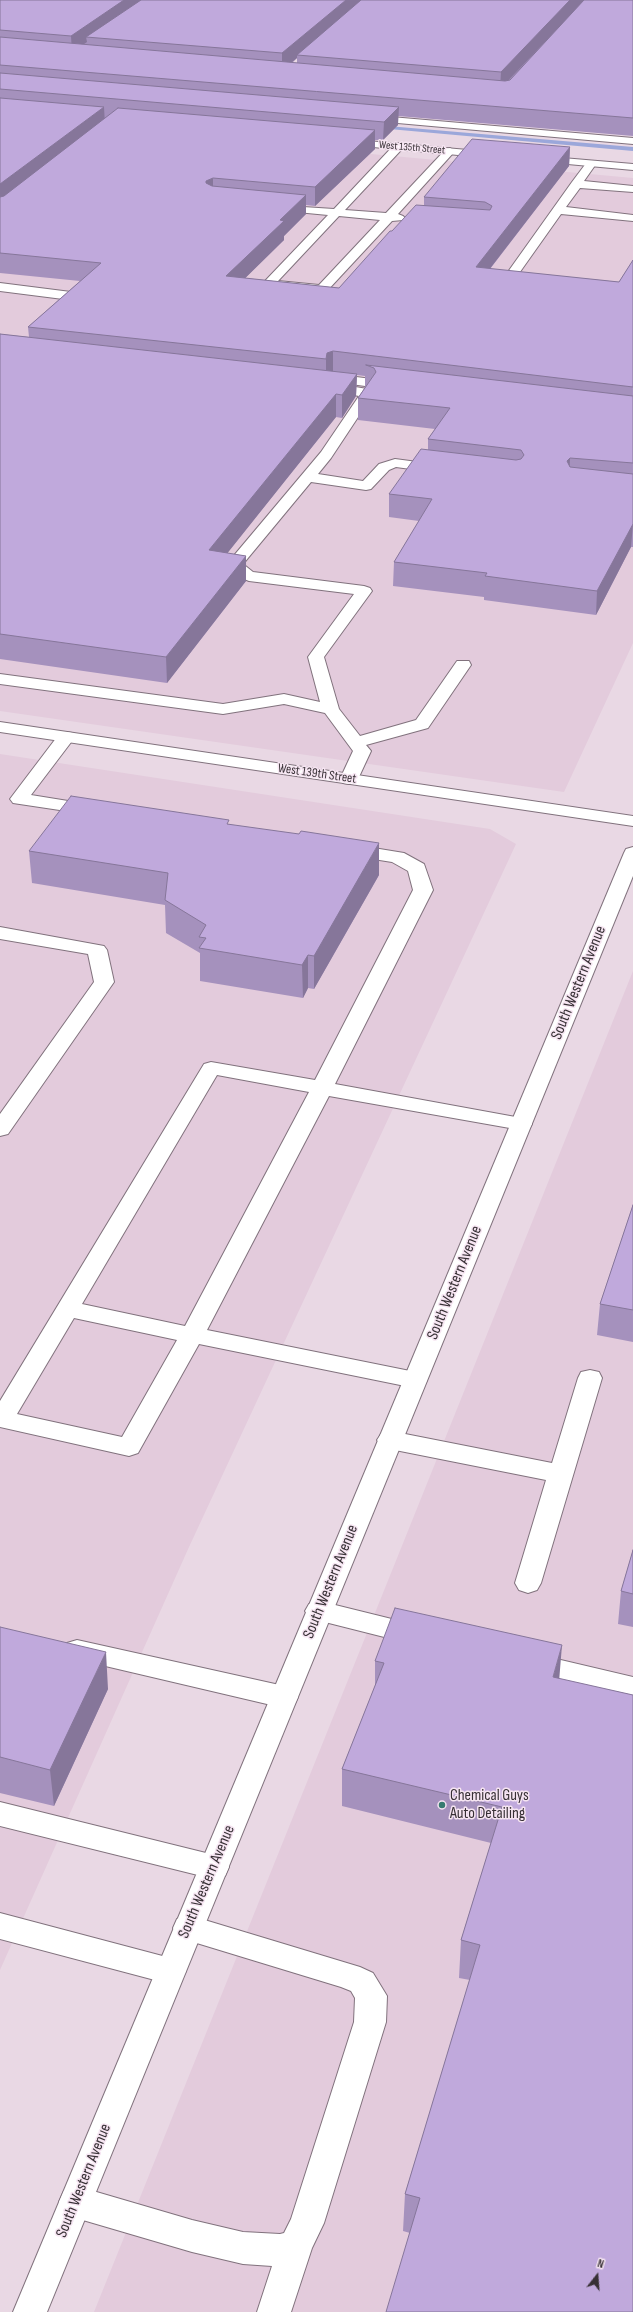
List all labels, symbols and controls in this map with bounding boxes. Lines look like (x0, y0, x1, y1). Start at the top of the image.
street label: West 135th Street (378, 139, 446, 157)
street label: West 139th Street (277, 761, 357, 787)
street label: South Western Avenue (547, 923, 611, 1043)
street label: South Western Avenue (423, 1223, 487, 1343)
street label: South Western Avenue (299, 1522, 363, 1642)
place label: Chemical Guys Auto Detailing (450, 1786, 529, 1824)
marker: Chemical Guys Auto Detailing (437, 1800, 447, 1810)
street label: South Western Avenue (175, 1823, 239, 1941)
street label: South Western Avenue (52, 2121, 116, 2241)
north arrow (577, 2256, 617, 2296)
text: N (596, 2257, 605, 2271)

